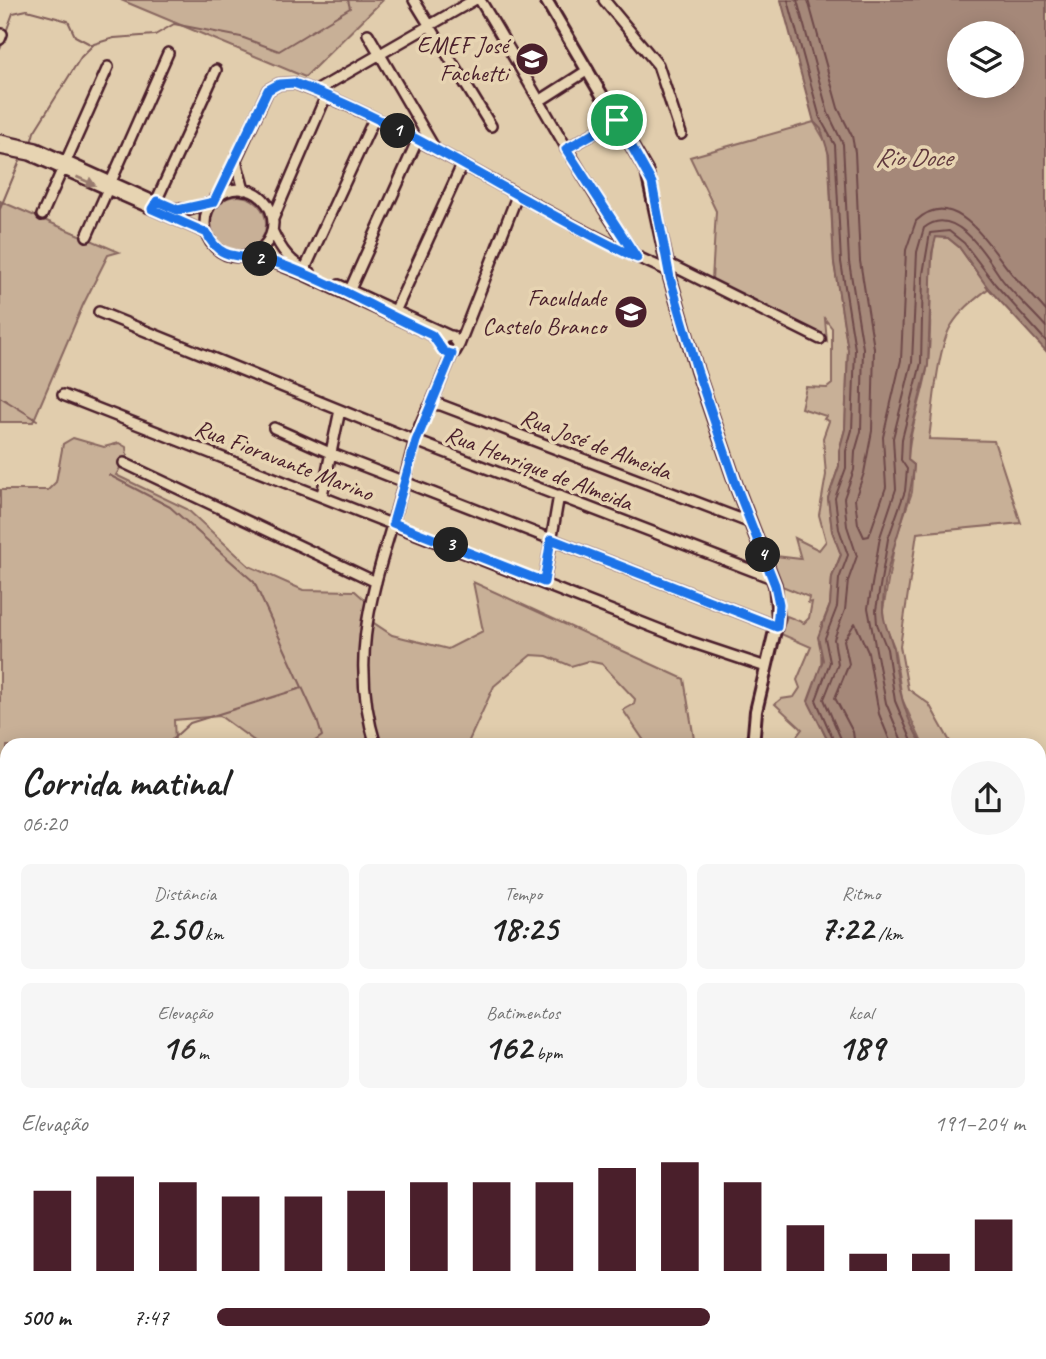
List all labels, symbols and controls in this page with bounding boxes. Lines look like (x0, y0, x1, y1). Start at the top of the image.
map controls (947, 21, 1024, 98)
button: layers (947, 21, 1024, 98)
place label: EMEF José Fachetti (417, 30, 512, 88)
school or university icon: EMEF José Fachetti (513, 40, 551, 78)
pin (587, 90, 647, 150)
icon: arrive (598, 101, 636, 139)
pin: 1 (380, 114, 416, 148)
text: 1 (393, 118, 402, 142)
water label: Rio Doce (875, 141, 956, 174)
one-way arrow (76, 175, 96, 187)
pin: 2 (243, 242, 278, 276)
text: 2 (255, 246, 264, 270)
place label: Faculdade Castelo Branco (482, 283, 609, 341)
school or university icon: Faculdade Castelo Branco (612, 293, 650, 331)
street label: Rua José de Almeida (516, 402, 677, 487)
street label: Rua Fioravante Marino (191, 412, 379, 508)
street label: Rua Henrique de Almeida (441, 419, 638, 518)
pin: 3 (434, 528, 468, 562)
text: 3 (446, 532, 455, 556)
pin: 4 (746, 538, 780, 572)
text: 4 (758, 542, 767, 566)
text: Corrida matinal (21, 759, 227, 806)
button: share (951, 761, 1025, 835)
text: 06:20 (21, 809, 67, 838)
text: Distância (154, 882, 216, 906)
text: Tempo (504, 882, 542, 906)
text: Ritmo (842, 882, 880, 906)
text: 2.50 (147, 906, 200, 951)
text: 18:25 (488, 906, 558, 951)
text: 7:22 (819, 906, 873, 951)
text: km (200, 922, 223, 946)
text: /km (873, 922, 903, 946)
text: Elevação (157, 1001, 213, 1025)
text: Batimentos (486, 1001, 560, 1025)
text: kcal (848, 1001, 874, 1025)
text: 16 (161, 1025, 194, 1070)
text: 162 (484, 1025, 532, 1070)
text: 189 (838, 1025, 884, 1070)
text: m (194, 1041, 209, 1065)
text: bpm (532, 1041, 562, 1065)
text: Elevação (21, 1109, 88, 1138)
text: 191–204 m (934, 1109, 1025, 1138)
text: 500 m (21, 1303, 70, 1332)
text: 7:47 (133, 1303, 169, 1332)

